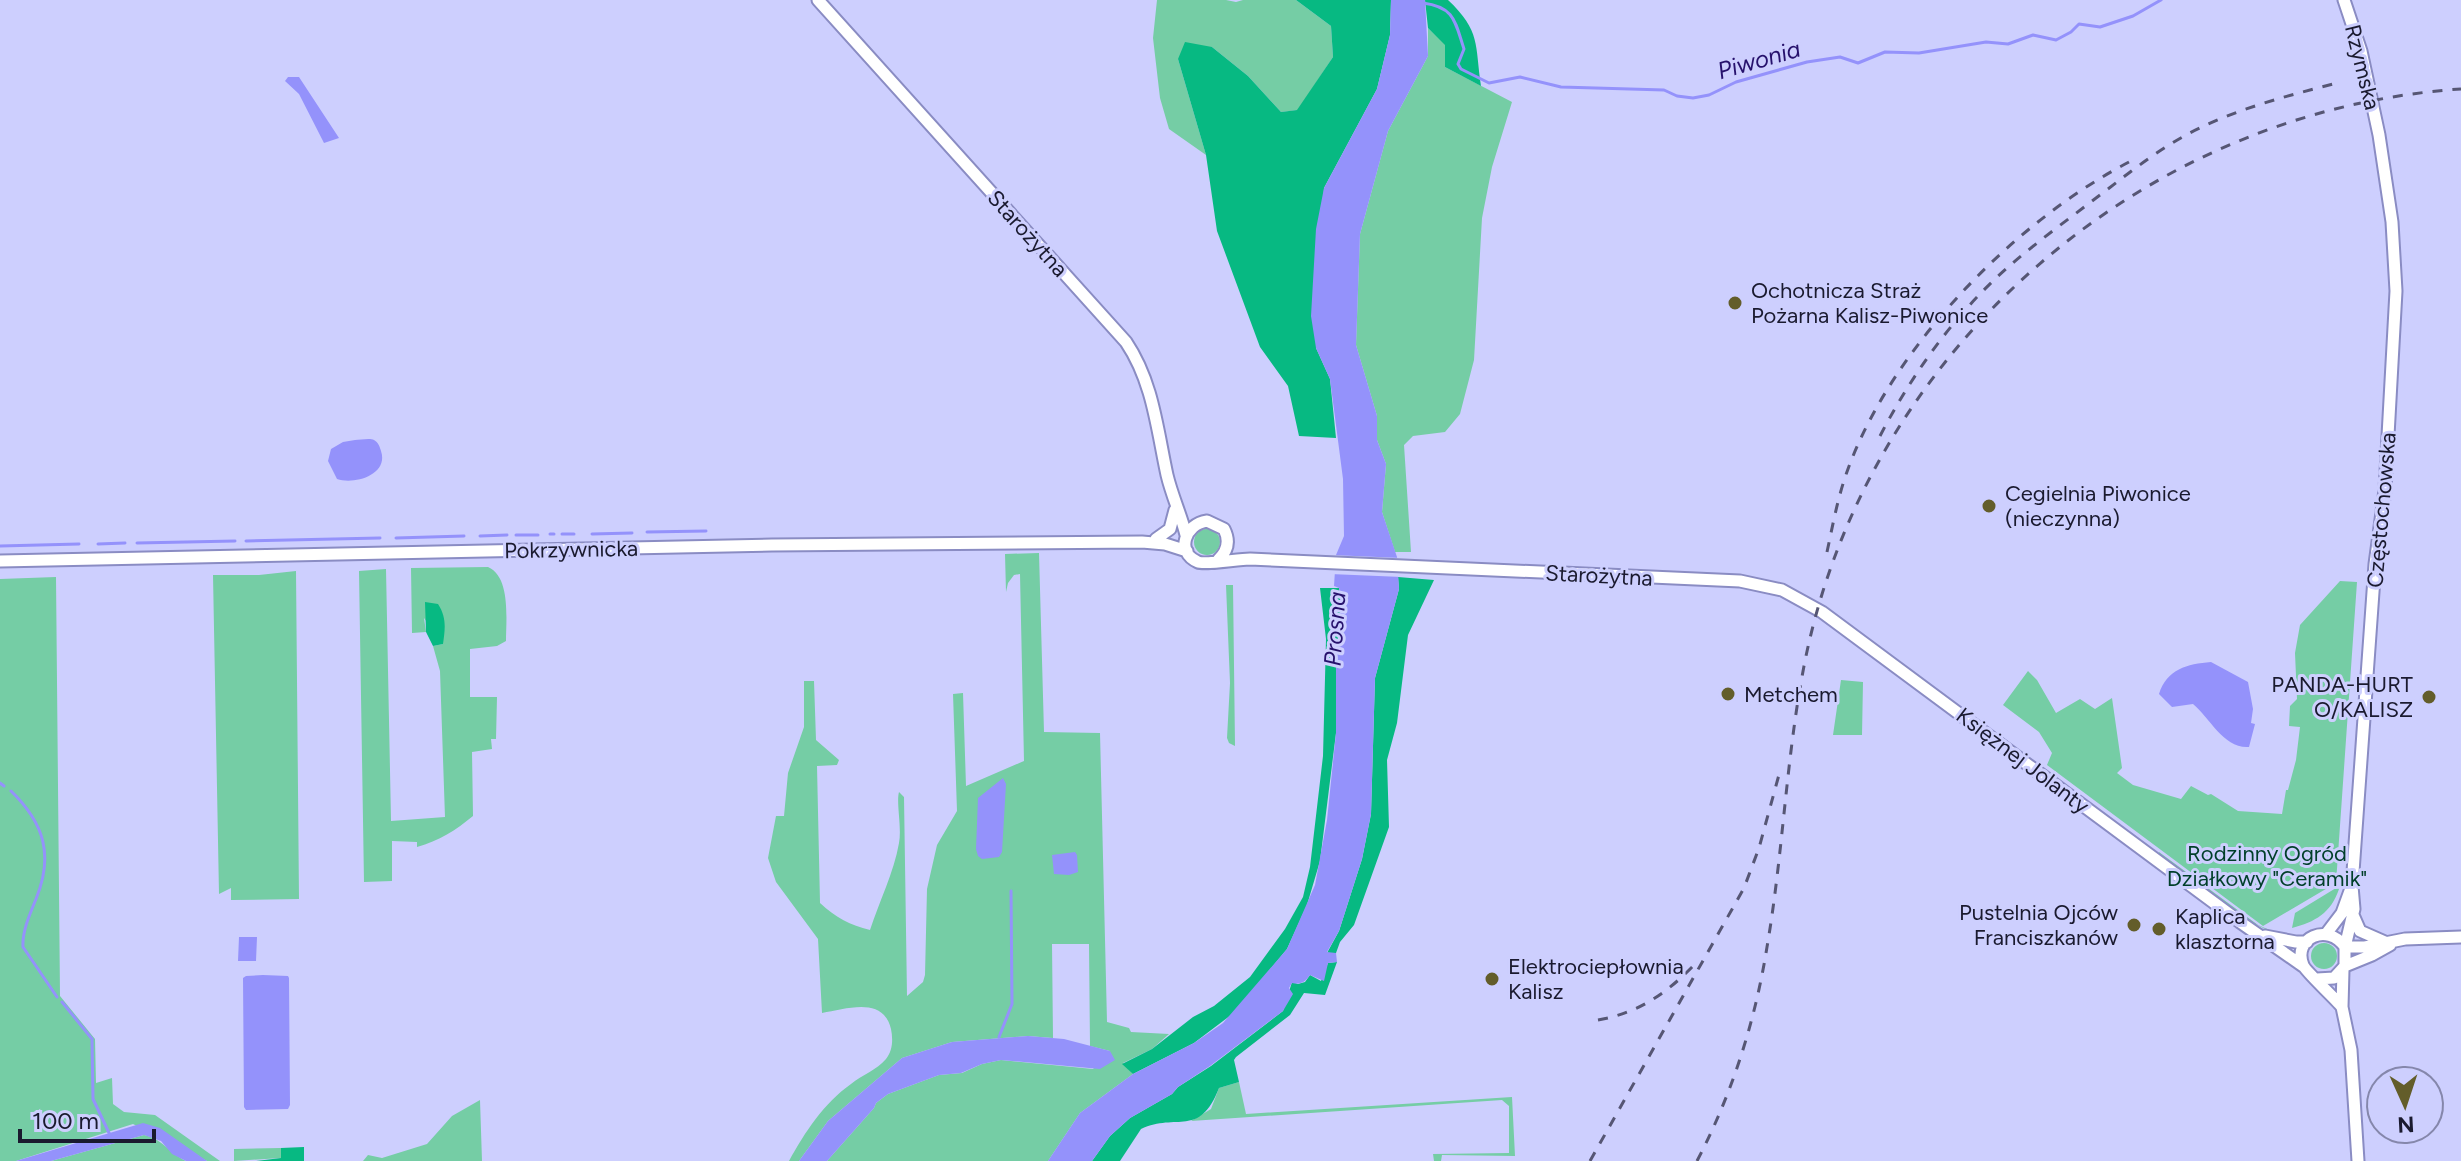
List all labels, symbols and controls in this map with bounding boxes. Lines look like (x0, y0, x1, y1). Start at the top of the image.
street label: Rzymska (2339, 22, 2386, 112)
water label: Piwonia (1714, 34, 1804, 85)
street label: Starożytna (982, 184, 1074, 282)
place label: Ochotnicza Straż Pożarna Kalisz-Piwonice (1751, 277, 1988, 329)
marker: Ochotnicza Straż Pożarna Kalisz-Piwonice (1726, 294, 1744, 312)
street label: Częstochowska (2361, 431, 2402, 589)
place label: Cegielnia Piwonice (nieczynna) (2005, 480, 2191, 532)
marker: Cegielnia Piwonice (nieczynna) (1980, 497, 1998, 515)
street label: Pokrzywnicka (504, 535, 638, 564)
street label: Starożytna (1545, 559, 1653, 592)
water label: Prosna (1317, 591, 1352, 667)
place label: PANDA-HURT O/KALISZ (2271, 671, 2413, 723)
place label: Metchem (1744, 681, 1838, 708)
marker: Metchem (1719, 685, 1737, 703)
marker: PANDA-HURT O/KALISZ (2420, 688, 2438, 706)
street label: Księżnej Jolanty (1951, 702, 2095, 819)
park label: Rodzinny Ogród Działkowy "Ceramik" (2167, 840, 2367, 892)
place label: Pustelnia Ojców Franciszkanów (1959, 899, 2119, 951)
place label: Kaplica klasztorna (2175, 903, 2275, 955)
marker: Pustelnia Ojców Franciszkanów (2125, 916, 2143, 934)
marker: Kaplica klasztorna (2150, 920, 2168, 938)
place label: Elektrociepłownia Kalisz (1508, 953, 1684, 1005)
marker: Elektrociepłownia Kalisz (1483, 970, 1501, 988)
north arrow (2365, 1065, 2445, 1145)
scale bar (20, 1093, 154, 1143)
text: 100 m (32, 1106, 99, 1135)
text: N (2397, 1111, 2415, 1138)

